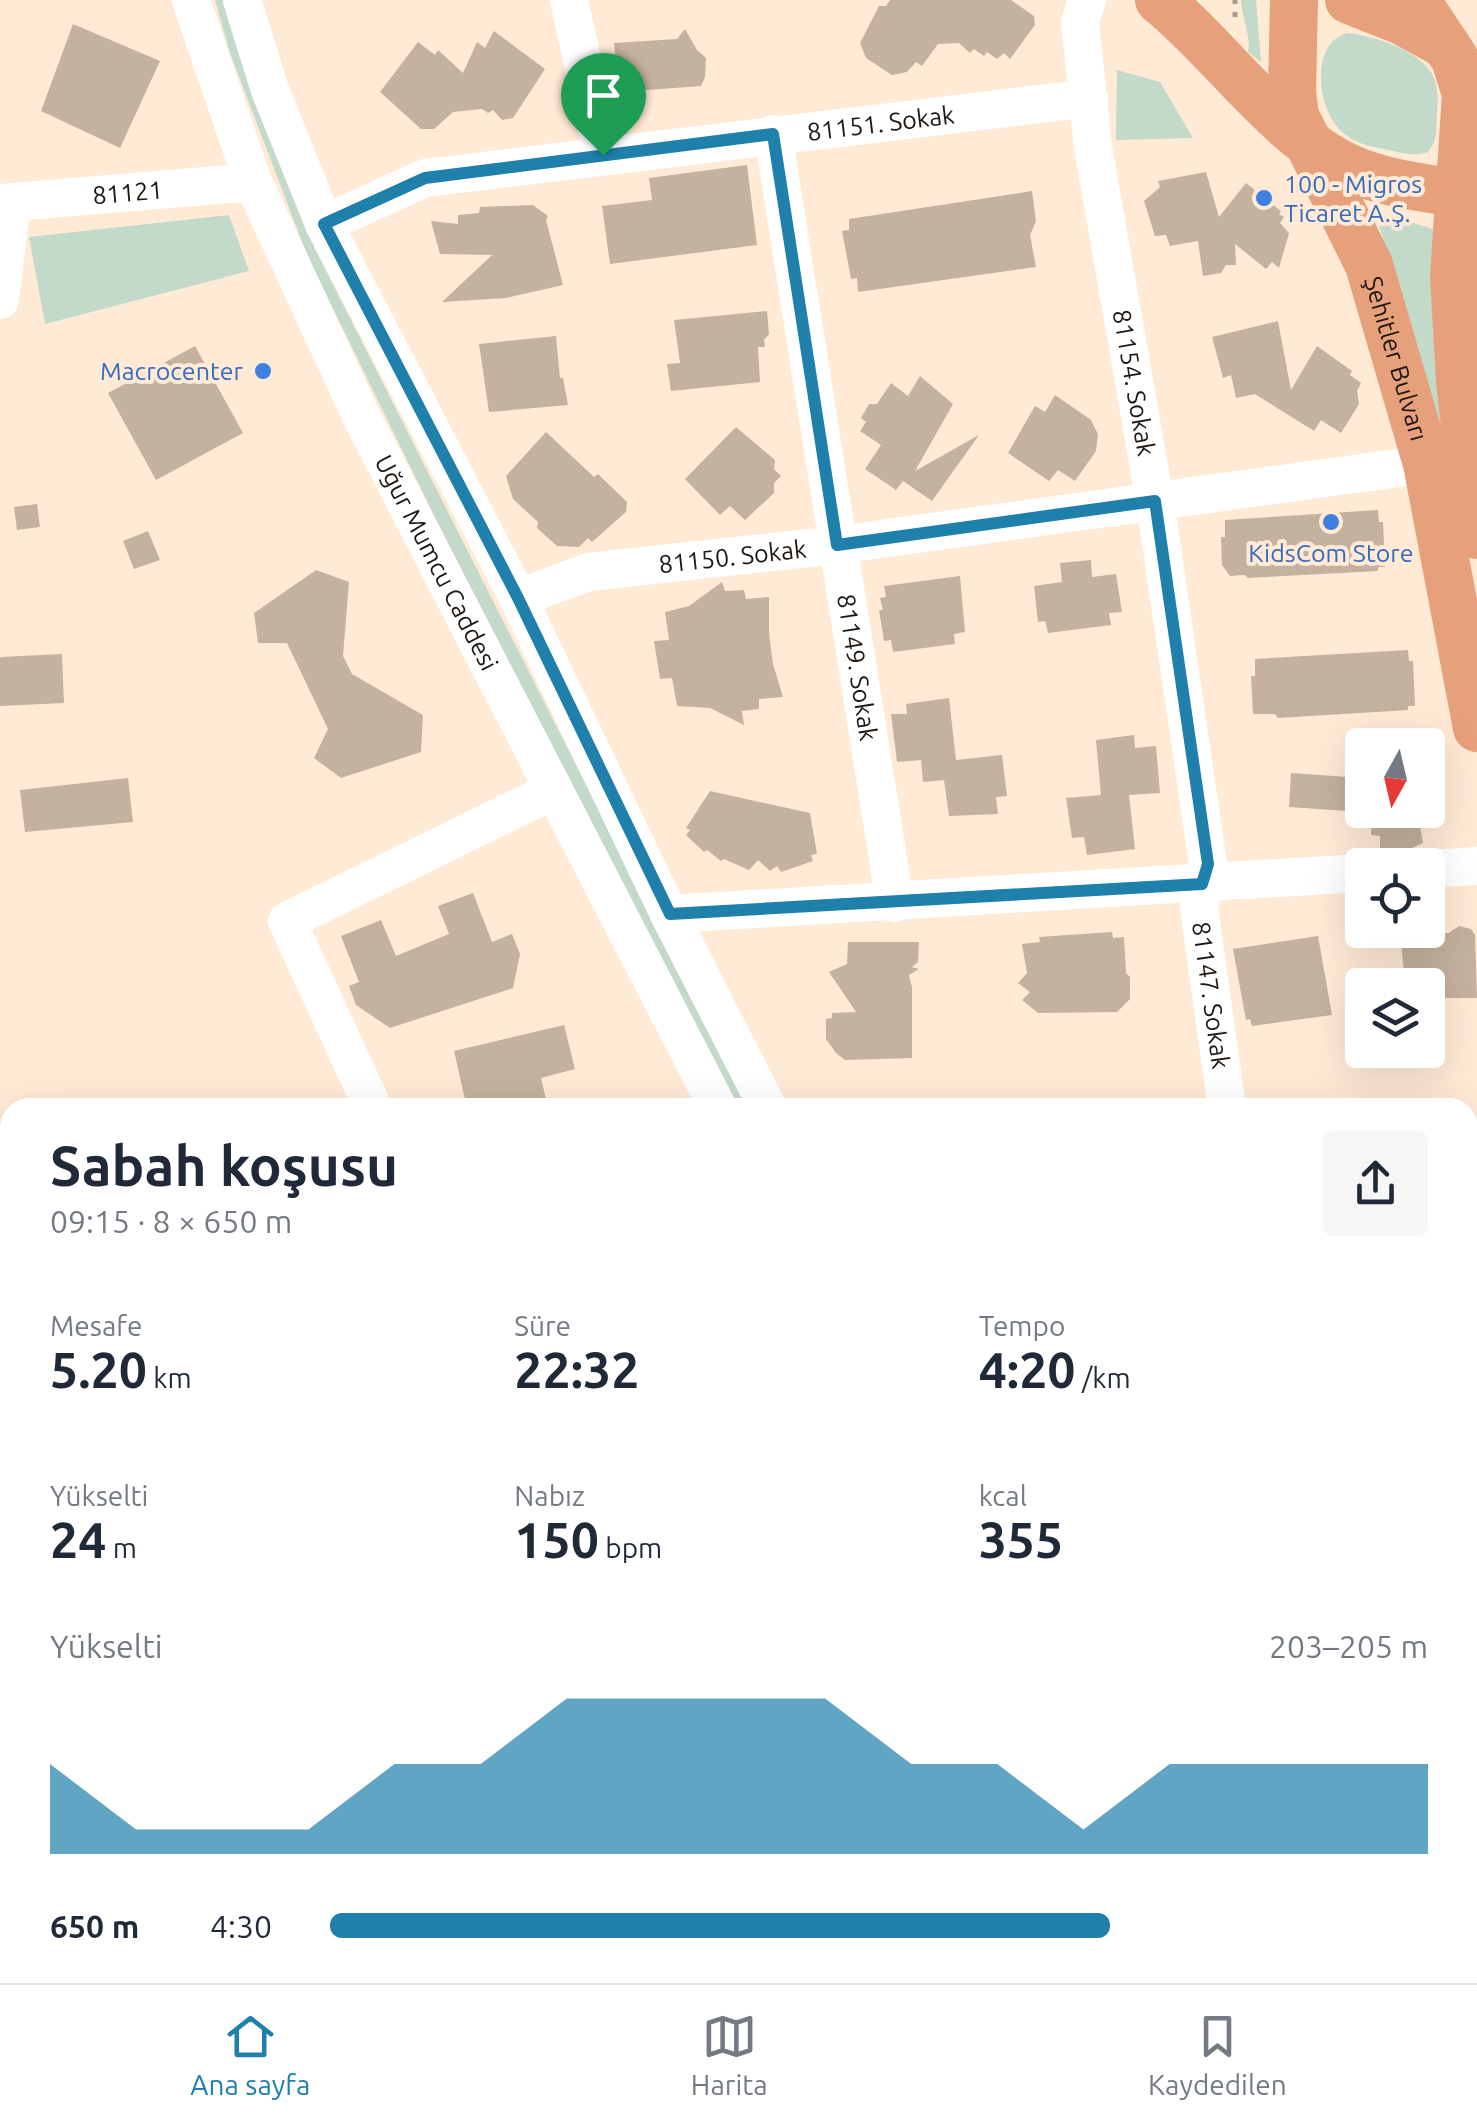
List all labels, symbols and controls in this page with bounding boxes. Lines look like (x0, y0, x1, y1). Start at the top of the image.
pin (561, 53, 646, 156)
icon: arrive (576, 68, 631, 123)
street label: 81151. Sokak (805, 100, 956, 146)
place label: 100 - Migros Ticaret A.Ş. (1284, 170, 1422, 227)
street label: 81121 (91, 176, 164, 209)
marker: 100 - Migros Ticaret A.Ş. (1253, 187, 1275, 209)
street label: Şehitler Bulvarı (1359, 273, 1433, 444)
street label: 81154. Sokak (1108, 307, 1161, 458)
place label: Macrocenter (100, 357, 244, 385)
marker: Macrocenter (252, 360, 274, 382)
street label: Uğur Mumcu Caddesi (370, 450, 504, 675)
marker: KidsCom Store (1320, 511, 1342, 533)
street label: 81150. Sokak (657, 534, 808, 578)
place label: KidsCom Store (1248, 539, 1414, 567)
street label: 81149. Sokak (832, 592, 883, 743)
north arrow (1345, 728, 1445, 828)
map controls (1345, 728, 1445, 1068)
button: locate (1345, 848, 1445, 948)
street label: 81147. Sokak (1187, 920, 1235, 1071)
button: layers (1345, 968, 1445, 1068)
button: share (1323, 1131, 1428, 1236)
text: Sabah koşusu (50, 1135, 398, 1196)
text: 09:15 · 8 × 650 m (50, 1203, 292, 1239)
text: Mesafe (50, 1310, 142, 1341)
text: Süre (514, 1310, 571, 1341)
text: Tempo (979, 1310, 1065, 1341)
text: 5.20 (50, 1341, 147, 1397)
text: 22:32 (514, 1341, 639, 1397)
text: 4:20 (979, 1341, 1076, 1397)
text: km (147, 1362, 192, 1393)
text: /km (1076, 1362, 1131, 1393)
text: Yükselti (50, 1480, 148, 1511)
text: Nabız (514, 1480, 585, 1511)
text: kcal (979, 1480, 1027, 1511)
text: 24 (50, 1511, 106, 1567)
text: 150 (514, 1511, 599, 1567)
text: 355 (979, 1511, 1063, 1567)
text: m (106, 1532, 137, 1563)
text: bpm (599, 1532, 662, 1563)
text: Yükselti (50, 1628, 162, 1664)
text: 203–205 m (1269, 1628, 1428, 1664)
text: 650 m (50, 1908, 139, 1944)
text: 4:30 (210, 1908, 272, 1944)
tab: Ana sayfa (190, 2009, 310, 2100)
tab: Harita (691, 2009, 768, 2100)
tab: Kaydedilen (1148, 2009, 1287, 2100)

